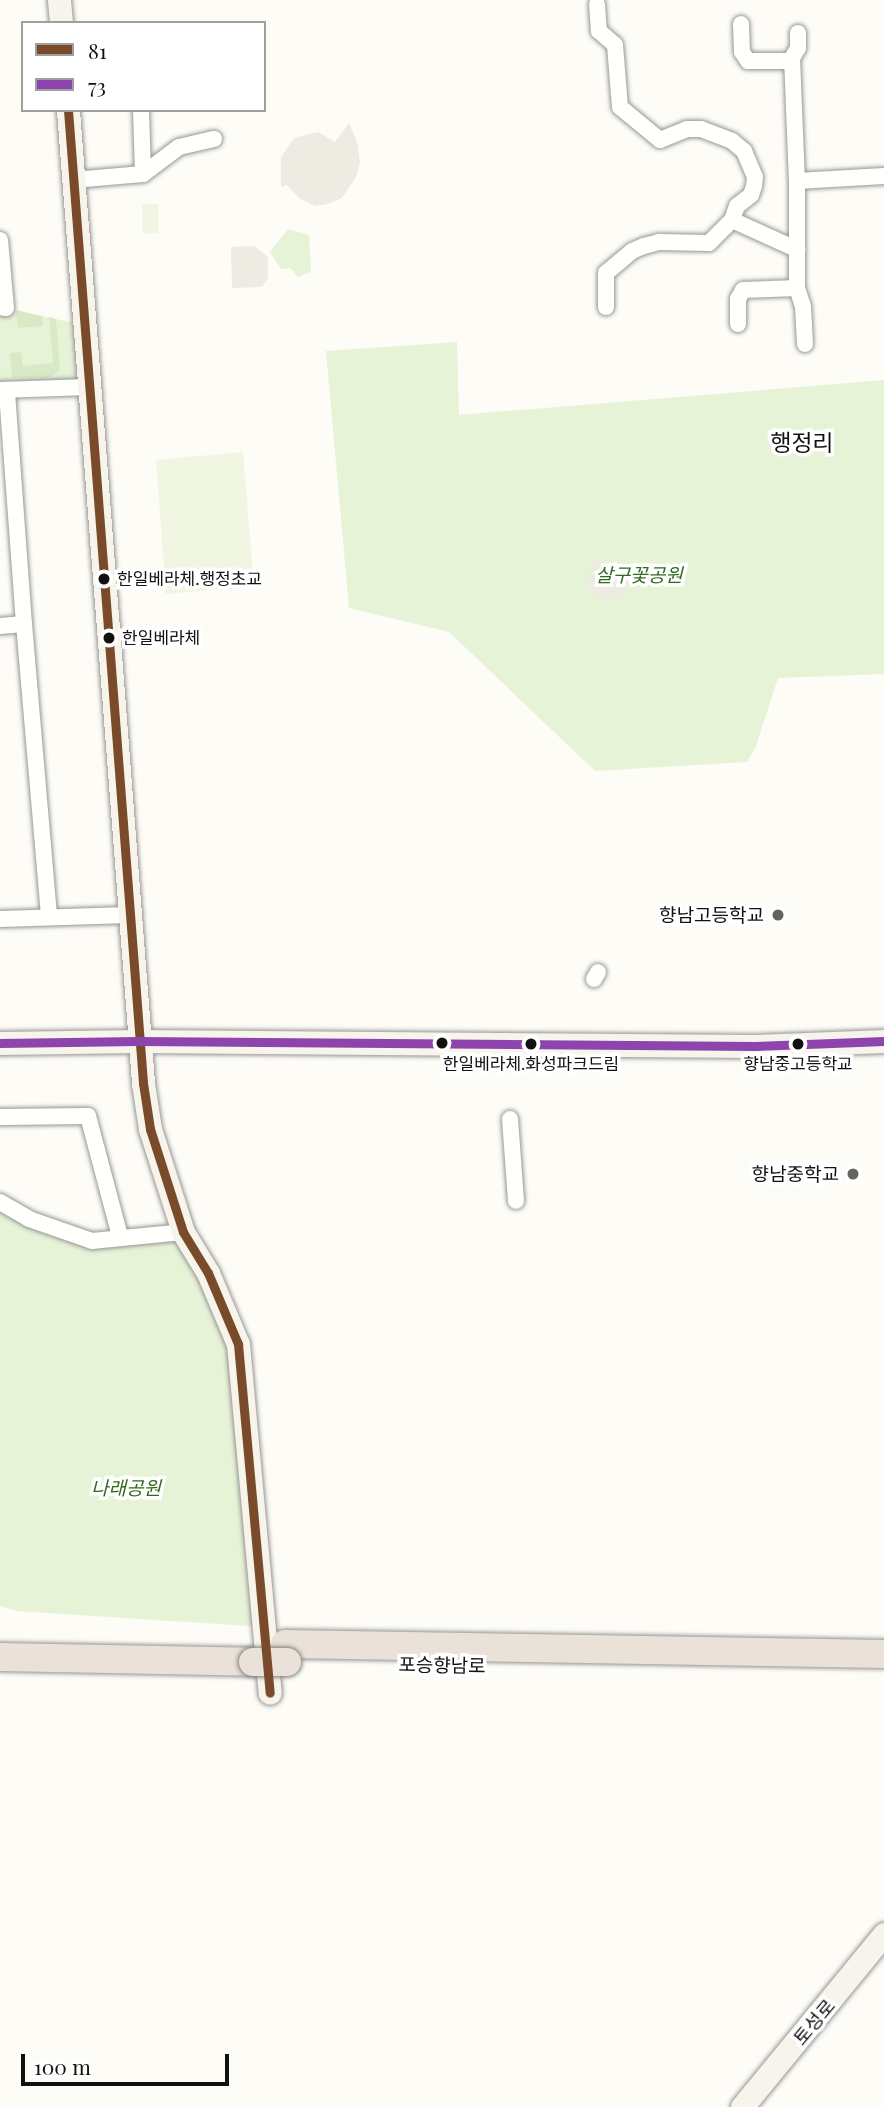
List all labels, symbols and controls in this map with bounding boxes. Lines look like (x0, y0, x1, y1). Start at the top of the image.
legend (21, 21, 266, 112)
text: 81 (88, 36, 107, 64)
text: 73 (88, 71, 106, 99)
district label: 행정리 (770, 428, 834, 456)
park label: 살구꽃공원 (595, 564, 683, 586)
place label: 한일베라체.행정초교 (117, 569, 262, 589)
marker: 한일베라체.행정초교 (97, 572, 111, 586)
place label: 한일베라체 (122, 628, 200, 648)
marker: 한일베라체 (102, 631, 116, 645)
place label: 향남고등학교 (659, 904, 764, 926)
marker: 향남고등학교 (770, 907, 786, 923)
unlabelled marker (435, 1036, 449, 1050)
marker: 한일베라체.화성파크드림 (524, 1037, 538, 1051)
marker: 향남중고등학교 (791, 1037, 805, 1051)
place label: 한일베라체.화성파크드림 (443, 1054, 619, 1074)
place label: 향남중고등학교 (743, 1054, 853, 1074)
place label: 향남중학교 (752, 1163, 839, 1185)
marker: 향남중학교 (845, 1166, 861, 1182)
park label: 나래공원 (91, 1477, 161, 1499)
street label: 포승향남로 (398, 1653, 486, 1677)
street label: 토성로 (788, 1995, 840, 2049)
scale bar (24, 2040, 233, 2084)
text: 100 m (34, 2052, 91, 2080)

